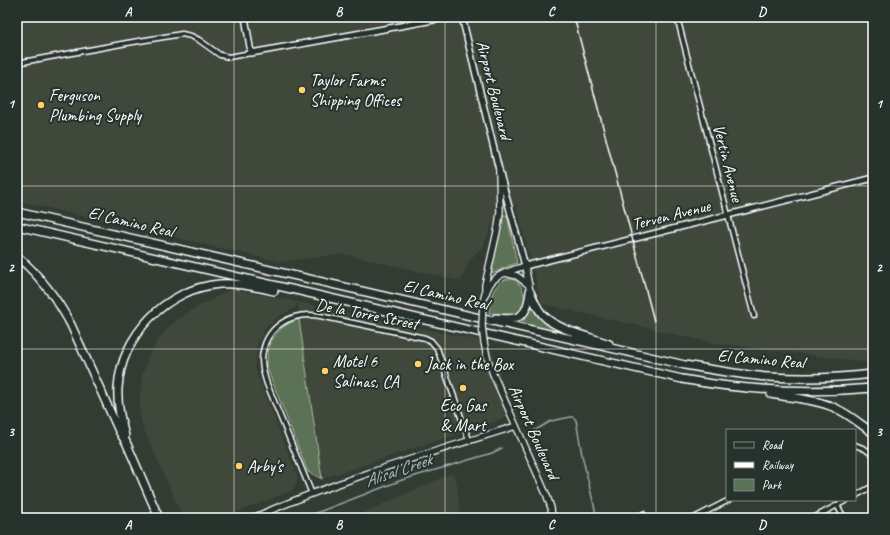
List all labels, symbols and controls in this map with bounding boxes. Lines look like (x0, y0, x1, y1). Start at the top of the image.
text: A (125, 4, 133, 20)
text: B (336, 4, 344, 20)
text: C (548, 4, 556, 20)
text: D (758, 4, 767, 20)
street label: Airport Boulevard (472, 38, 517, 145)
place label: Taylor Farms Shipping Offices (310, 70, 403, 111)
place label: Ferguson Plumbing Supply (49, 85, 142, 126)
marker: Taylor Farms Shipping Offices (297, 85, 307, 95)
text: 1 (8, 96, 16, 112)
text: 1 (876, 96, 884, 112)
marker: Ferguson Plumbing Supply (36, 100, 46, 110)
street label: Vertin Avenue (708, 122, 748, 205)
street label: Terven Avenue (630, 195, 714, 235)
street label: El Camino Real (86, 202, 179, 243)
text: 2 (8, 260, 15, 276)
text: 2 (876, 260, 883, 276)
street label: El Camino Real (401, 275, 494, 316)
street label: De la Torre Street (314, 294, 422, 335)
street label: El Camino Real (717, 345, 808, 374)
place label: Motel 6 Salinas, CA (333, 351, 400, 392)
place label: Jack in the Box (425, 354, 515, 375)
marker: Jack in the Box (413, 359, 423, 369)
marker: Motel 6 Salinas, CA (320, 366, 330, 376)
street label: Airport Boulevard (504, 382, 565, 485)
marker: Eco Gas & Mart (458, 383, 468, 393)
place label: Eco Gas & Mart (440, 395, 488, 436)
text: 3 (8, 424, 15, 440)
text: 3 (876, 424, 883, 440)
legend (726, 429, 856, 501)
text: Road (762, 437, 784, 453)
water label: Alisal Creek (362, 447, 438, 492)
place label: Arby's (247, 456, 285, 477)
text: Railway (762, 457, 794, 473)
marker: Arby's (234, 461, 244, 471)
text: Park (762, 477, 783, 493)
text: A (125, 517, 133, 533)
text: B (336, 517, 344, 533)
text: C (548, 517, 556, 533)
text: D (758, 517, 767, 533)

